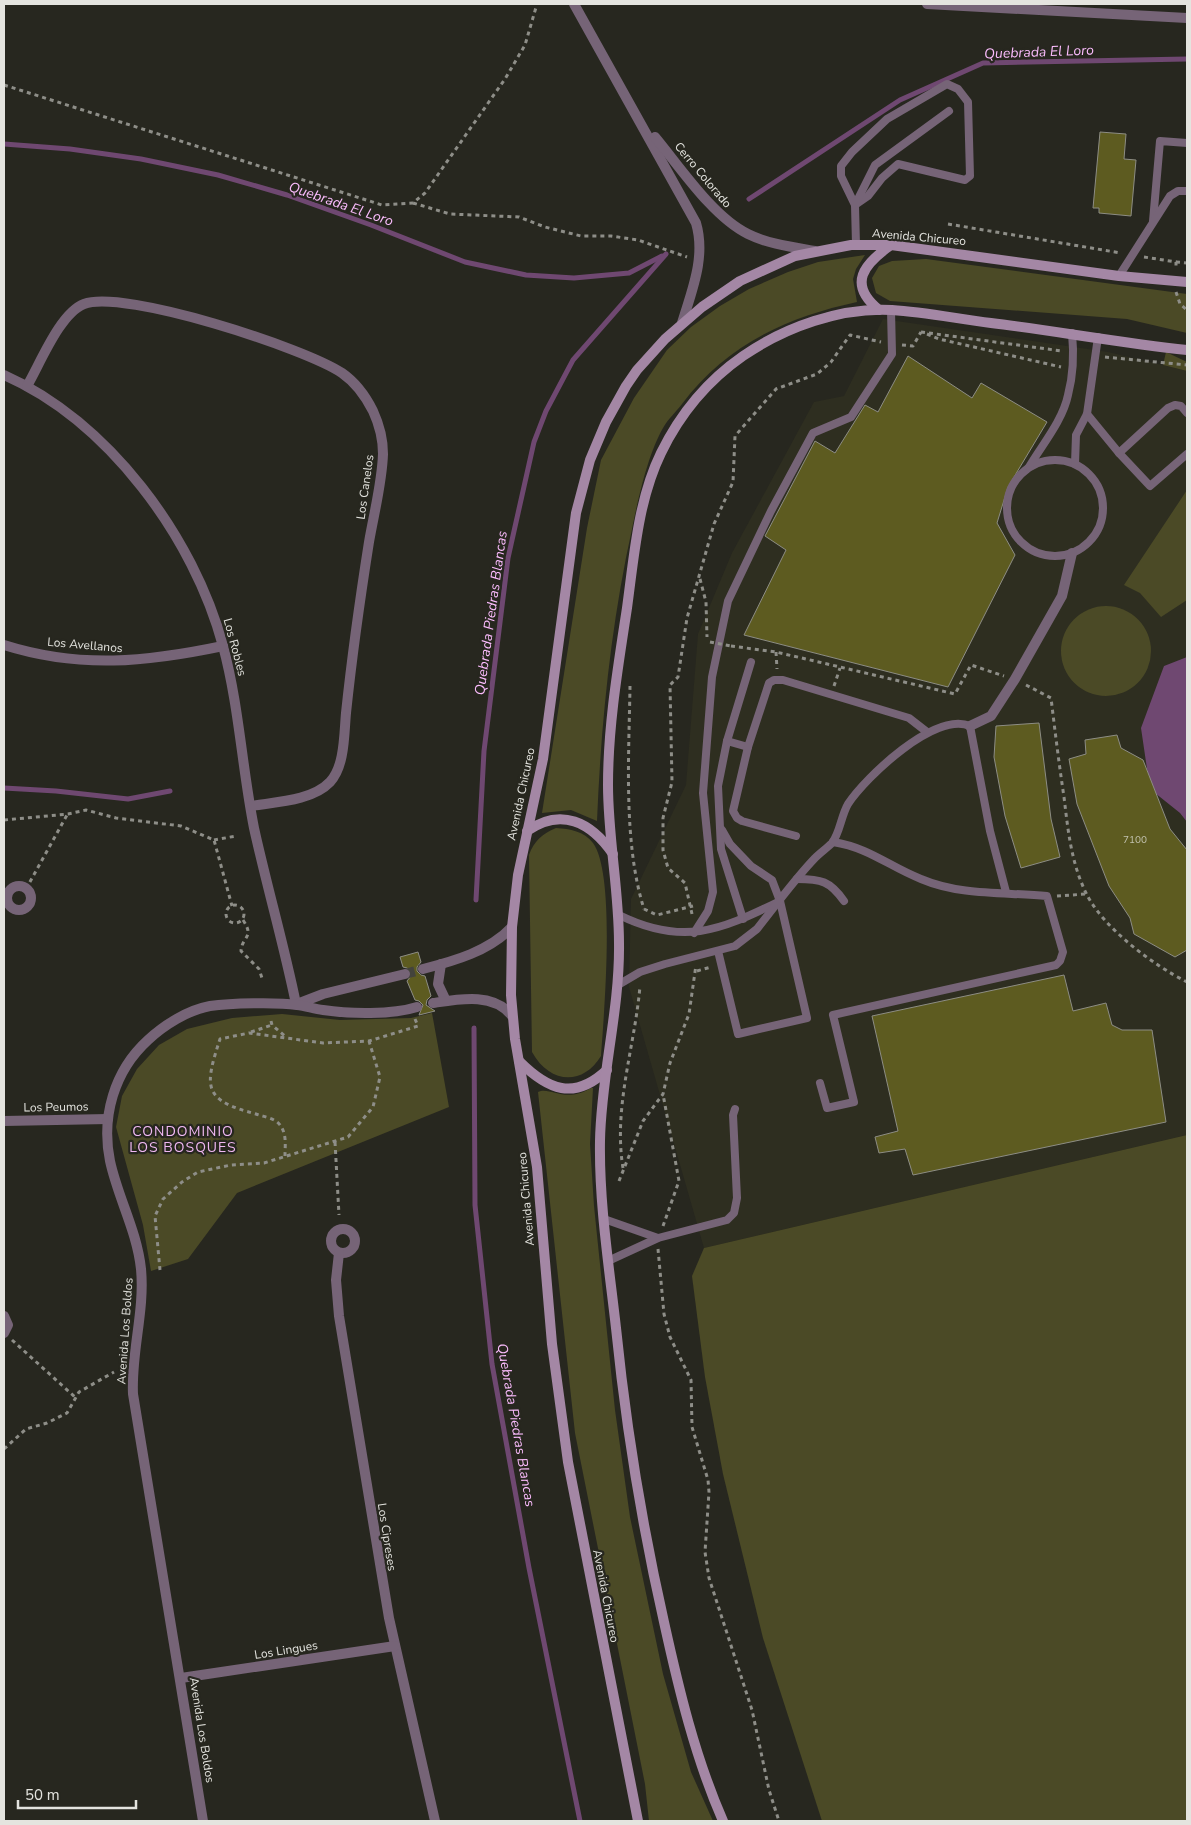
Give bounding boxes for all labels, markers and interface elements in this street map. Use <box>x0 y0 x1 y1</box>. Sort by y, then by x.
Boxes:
water label: Quebrada El Loro <box>984 41 1094 63</box>
street label: Cerro Colorado <box>671 139 735 211</box>
water label: Quebrada El Loro <box>286 177 396 231</box>
street label: Avenida Chicureo <box>871 225 967 249</box>
street label: Los Canelos <box>353 453 378 520</box>
water label: Quebrada Piedras Blancas <box>470 529 512 696</box>
street label: Los Robles <box>220 616 250 678</box>
street label: Los Avellanos <box>47 634 124 656</box>
street label: Avenida Chicureo <box>503 746 539 842</box>
house number: 7100 <box>1123 833 1147 847</box>
street label: Los Peumos <box>23 1098 89 1116</box>
district label: CONDOMINIO LOS BOSQUES <box>129 1122 237 1157</box>
street label: Avenida Chicureo <box>514 1151 538 1247</box>
street label: Avenida Los Boldos <box>113 1277 137 1385</box>
water label: Quebrada Piedras Blancas <box>492 1342 540 1509</box>
street label: Los Cipreses <box>374 1502 400 1572</box>
street label: Avenida Chicureo <box>589 1548 623 1644</box>
street label: Los Lingues <box>253 1637 319 1663</box>
street label: Avenida Los Boldos <box>186 1676 218 1784</box>
scale bar <box>18 1778 135 1810</box>
text: 50 m <box>25 1785 60 1805</box>

